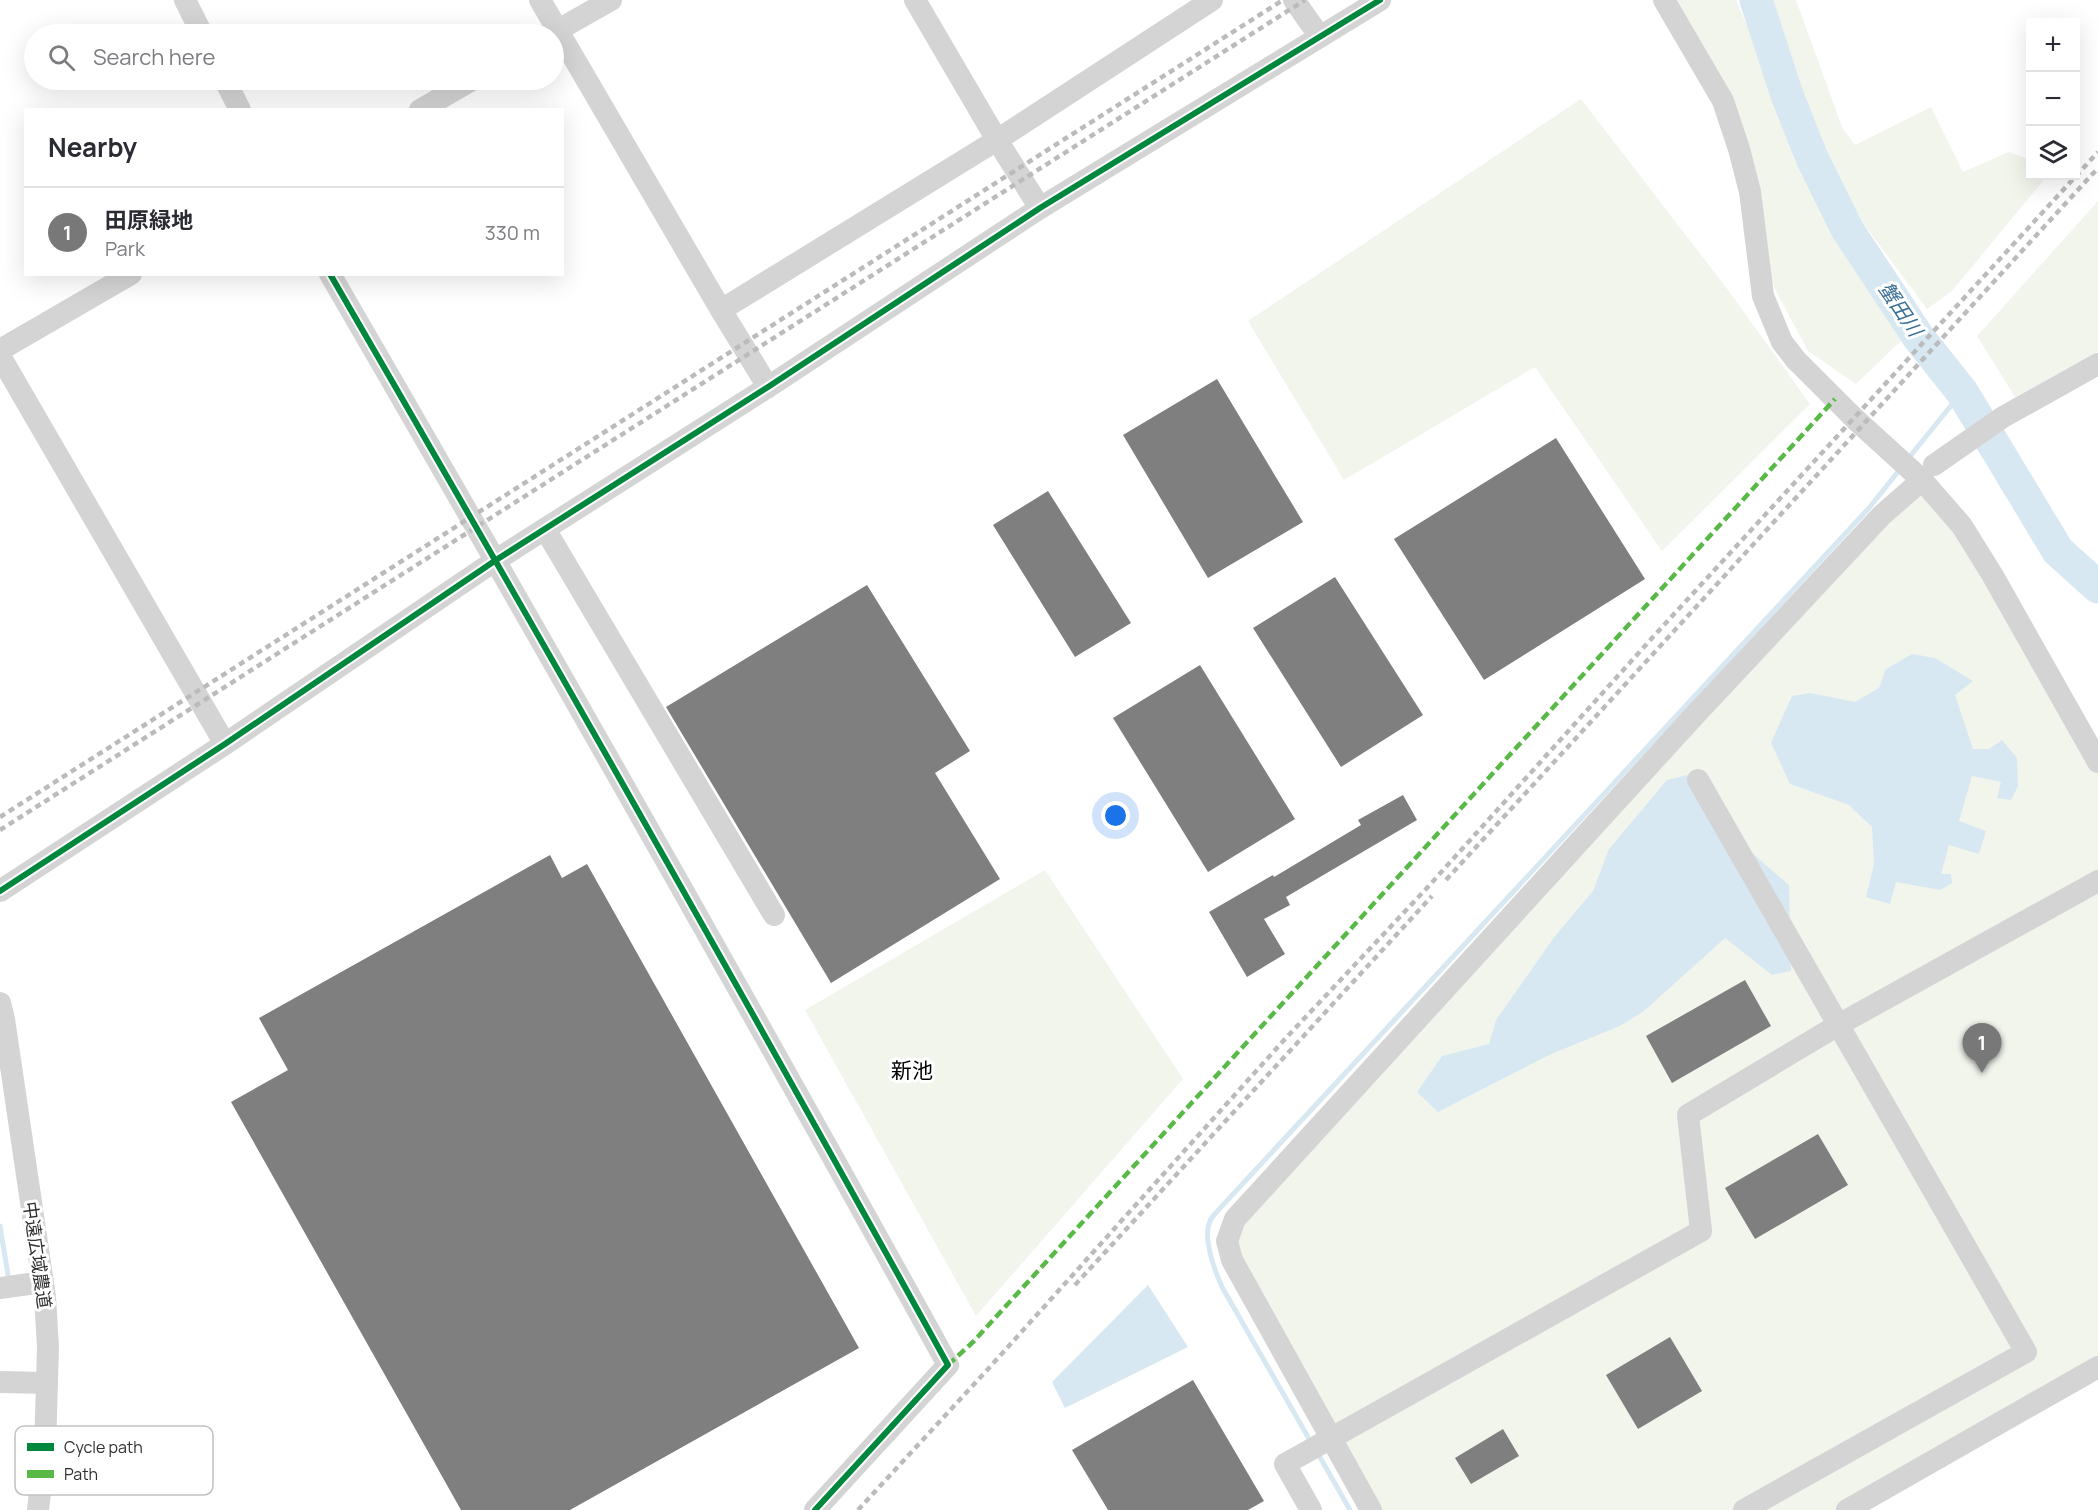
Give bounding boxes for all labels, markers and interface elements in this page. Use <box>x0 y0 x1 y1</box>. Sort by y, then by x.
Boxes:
map controls <box>2026 18 2080 180</box>
button: + <box>2026 18 2080 72</box>
search box <box>24 24 564 90</box>
icon: search <box>45 41 78 74</box>
text: Search here <box>93 42 215 72</box>
button: − <box>2026 72 2080 126</box>
button: layers <box>2026 126 2080 180</box>
text: Nearby <box>48 129 137 165</box>
text: 田原緑地 <box>105 205 193 235</box>
text: 1 <box>63 219 72 246</box>
text: 330 m <box>485 219 540 246</box>
text: Park <box>105 235 145 262</box>
water label: 蟹田川 <box>1873 277 1930 343</box>
your location <box>1101 801 1130 830</box>
pin: 1 <box>1962 1024 2002 1073</box>
district label: 新池 <box>891 1056 933 1084</box>
street label: 中遠広域農道 <box>19 1200 57 1310</box>
legend <box>15 1426 213 1495</box>
text: Cycle path <box>64 1436 143 1458</box>
text: Path <box>64 1463 98 1485</box>

